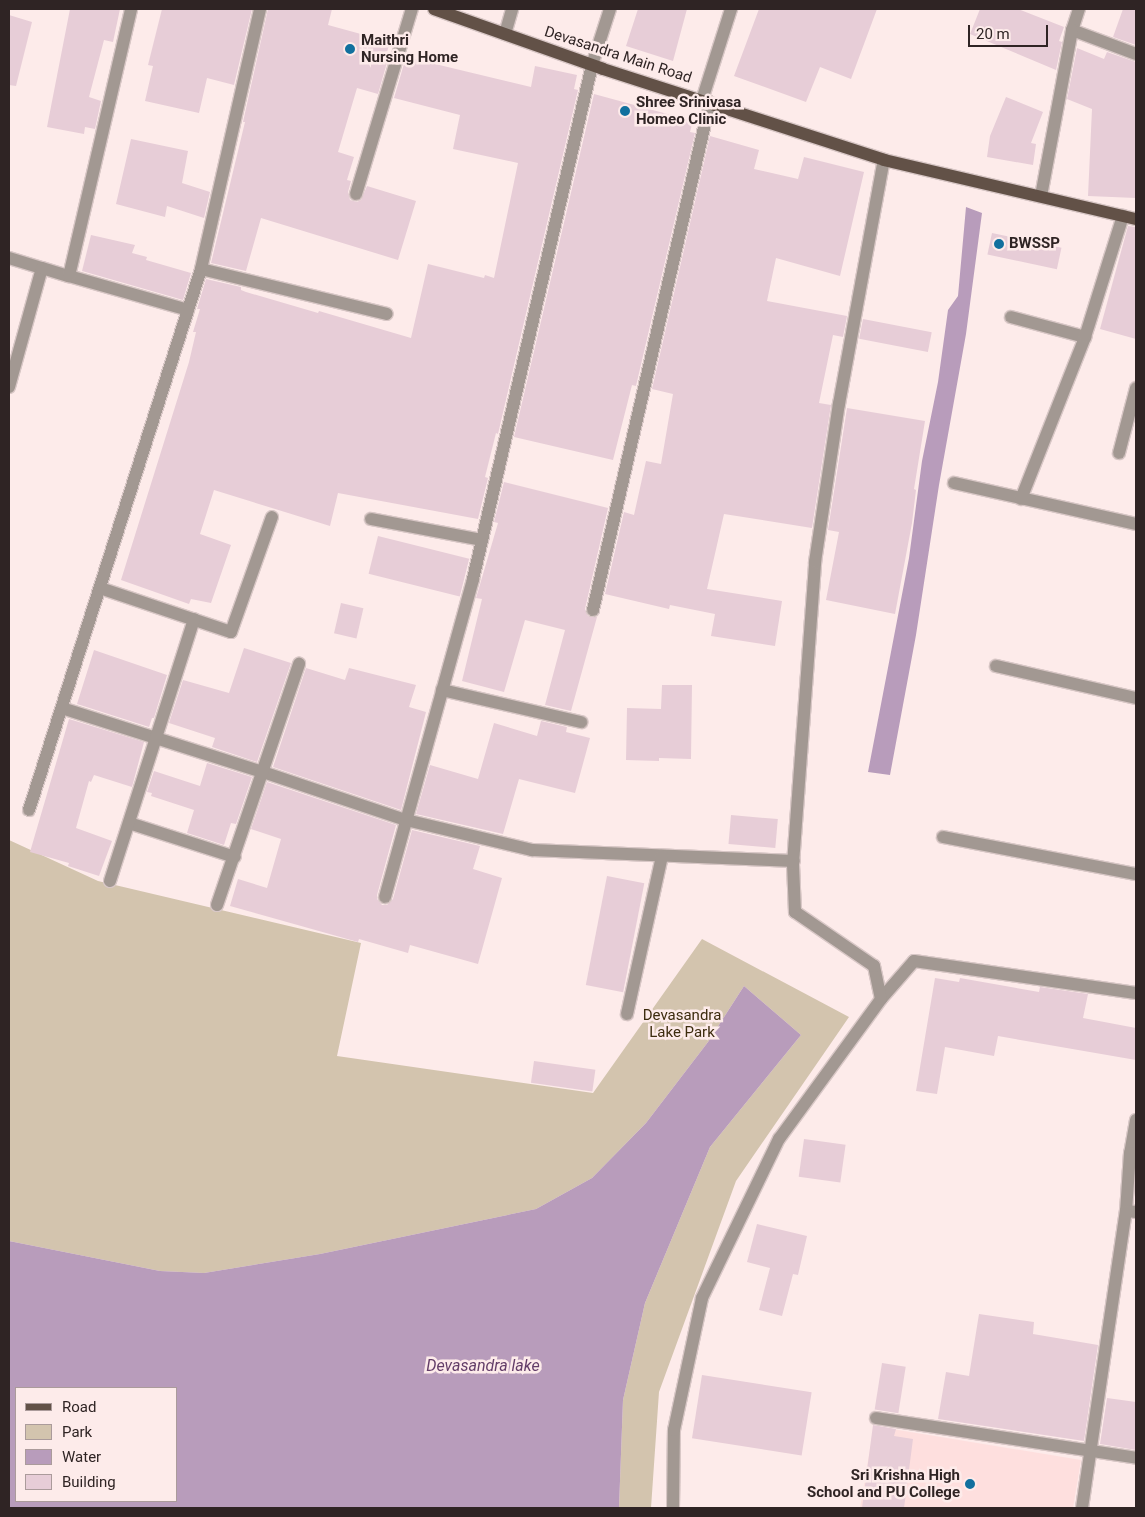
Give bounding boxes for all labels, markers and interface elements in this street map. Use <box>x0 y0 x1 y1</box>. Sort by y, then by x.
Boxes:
scale bar <box>970 15 1050 47</box>
street label: Devasandra Main Road <box>542 23 694 87</box>
text: 20 m <box>976 25 1010 43</box>
place label: Maithri Nursing Home <box>361 31 458 66</box>
marker: Maithri Nursing Home <box>343 42 357 56</box>
place label: Shree Srinivasa Homeo Clinic <box>636 93 741 128</box>
marker: Shree Srinivasa Homeo Clinic <box>618 104 632 118</box>
place label: BWSSP <box>1009 235 1060 253</box>
marker: BWSSP <box>993 238 1005 250</box>
park label: Devasandra Lake Park <box>643 1006 721 1041</box>
water label: Devasandra lake <box>426 1356 540 1376</box>
legend <box>15 1387 178 1502</box>
text: Road <box>62 1398 96 1416</box>
text: Park <box>62 1423 92 1441</box>
text: Water <box>62 1448 101 1466</box>
place label: Sri Krishna High School and PU College <box>807 1466 960 1501</box>
text: Building <box>62 1473 116 1491</box>
marker: Sri Krishna High School and PU College <box>964 1478 976 1490</box>

